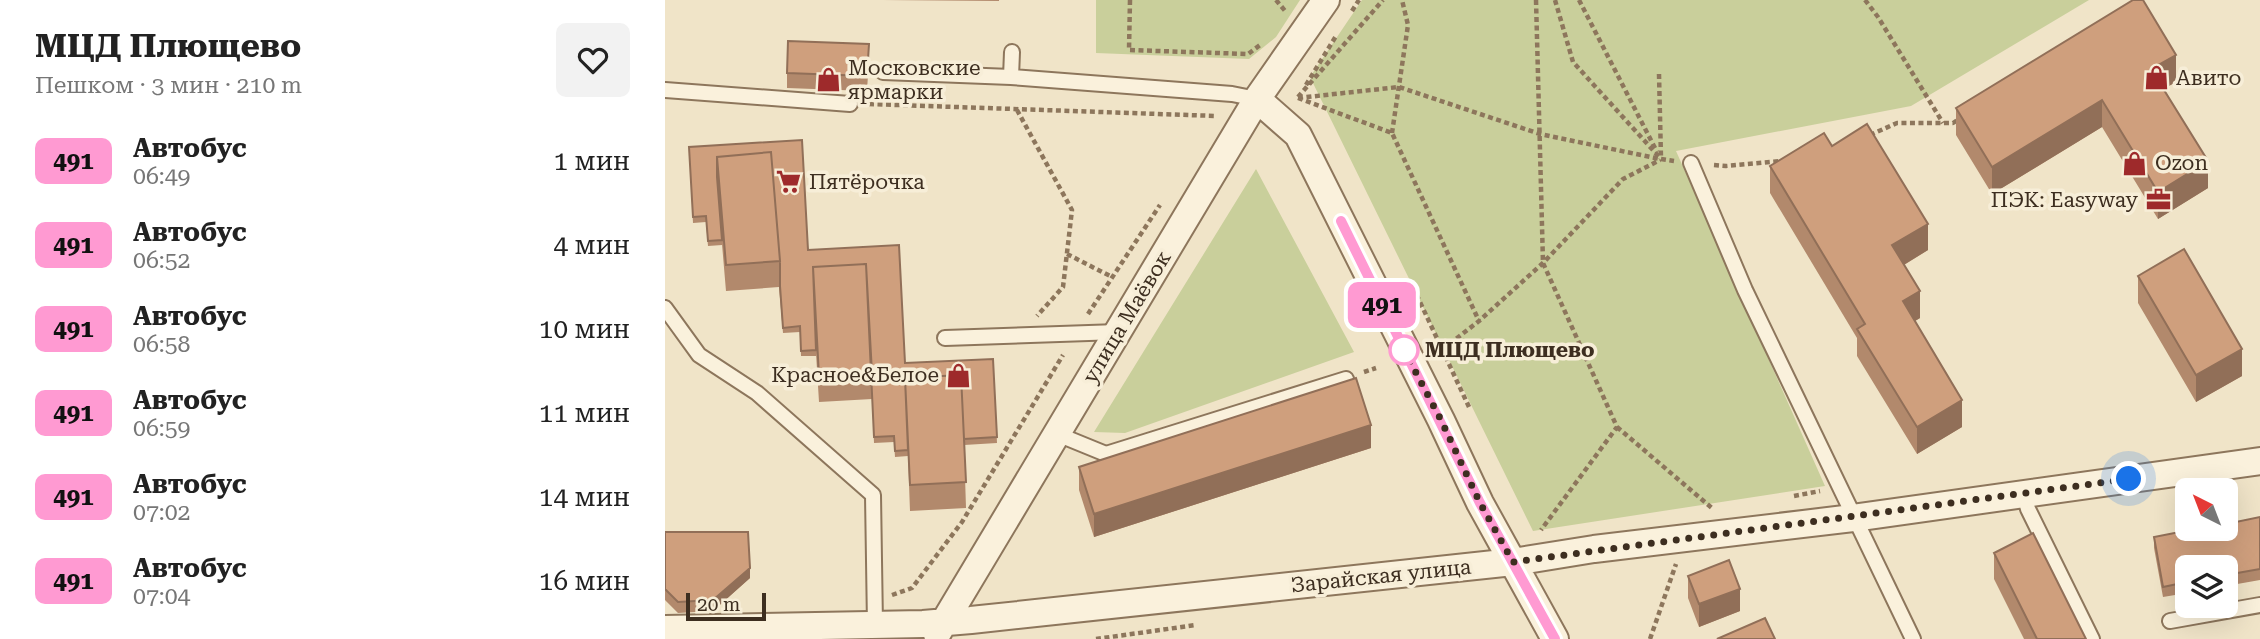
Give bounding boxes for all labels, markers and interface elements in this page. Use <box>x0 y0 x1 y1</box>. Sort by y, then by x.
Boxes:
button: heart <box>556 23 630 97</box>
text: МЦД Плющево <box>35 26 301 65</box>
place label: Московские ярмарки <box>848 56 981 104</box>
shop icon: Авито <box>2142 64 2170 92</box>
shop icon: Московские ярмарки <box>814 66 842 94</box>
place label: Авито <box>2176 66 2241 90</box>
text: Пешком · 3 мин · 210 m <box>35 72 302 99</box>
text: Автобус <box>133 133 247 163</box>
text: 1 мин <box>553 146 630 176</box>
text: 491 <box>53 147 94 175</box>
shop icon: Ozon <box>2121 149 2149 177</box>
place label: Ozon <box>2155 151 2208 175</box>
text: 06:49 <box>133 163 190 190</box>
supermarket icon: Пятёрочка <box>775 168 803 196</box>
place label: Пятёрочка <box>809 170 925 194</box>
office icon: ПЭК: Easyway <box>2144 186 2172 214</box>
place label: ПЭК: Easyway <box>1991 188 2139 212</box>
text: Автобус <box>133 217 247 247</box>
text: 4 мин <box>553 230 630 260</box>
text: 491 <box>53 231 94 259</box>
text: 06:52 <box>133 247 190 274</box>
street label: улица Маёвок <box>1078 247 1176 387</box>
line badge: 491 <box>1342 282 1422 328</box>
text: 491 <box>1362 291 1402 319</box>
text: Автобус <box>133 301 247 331</box>
text: 10 мин <box>539 314 630 344</box>
text: 491 <box>53 315 94 343</box>
text: 06:58 <box>133 331 190 358</box>
marker: МЦД Плющево <box>1389 335 1419 365</box>
place label: МЦД Плющево <box>1425 338 1595 362</box>
shop icon: Красное&Белое <box>945 361 973 389</box>
place label: Красное&Белое <box>771 363 939 387</box>
text: Автобус <box>133 385 247 415</box>
text: 11 мин <box>539 398 630 428</box>
text: 491 <box>53 399 94 427</box>
text: 06:59 <box>133 415 190 442</box>
your location <box>2111 461 2146 496</box>
text: Автобус <box>133 469 247 499</box>
north arrow <box>2175 478 2238 541</box>
map controls <box>2175 478 2238 618</box>
text: 14 мин <box>539 482 630 512</box>
text: 491 <box>53 483 94 511</box>
text: 07:02 <box>133 499 190 526</box>
text: Автобус <box>133 553 247 583</box>
street label: Зарайская улица <box>1290 555 1473 597</box>
button: layers <box>2175 555 2238 618</box>
text: 16 мин <box>539 566 630 596</box>
text: 491 <box>53 567 94 595</box>
text: 07:04 <box>133 583 190 610</box>
scale bar <box>686 590 767 622</box>
text: 20 m <box>697 593 740 616</box>

